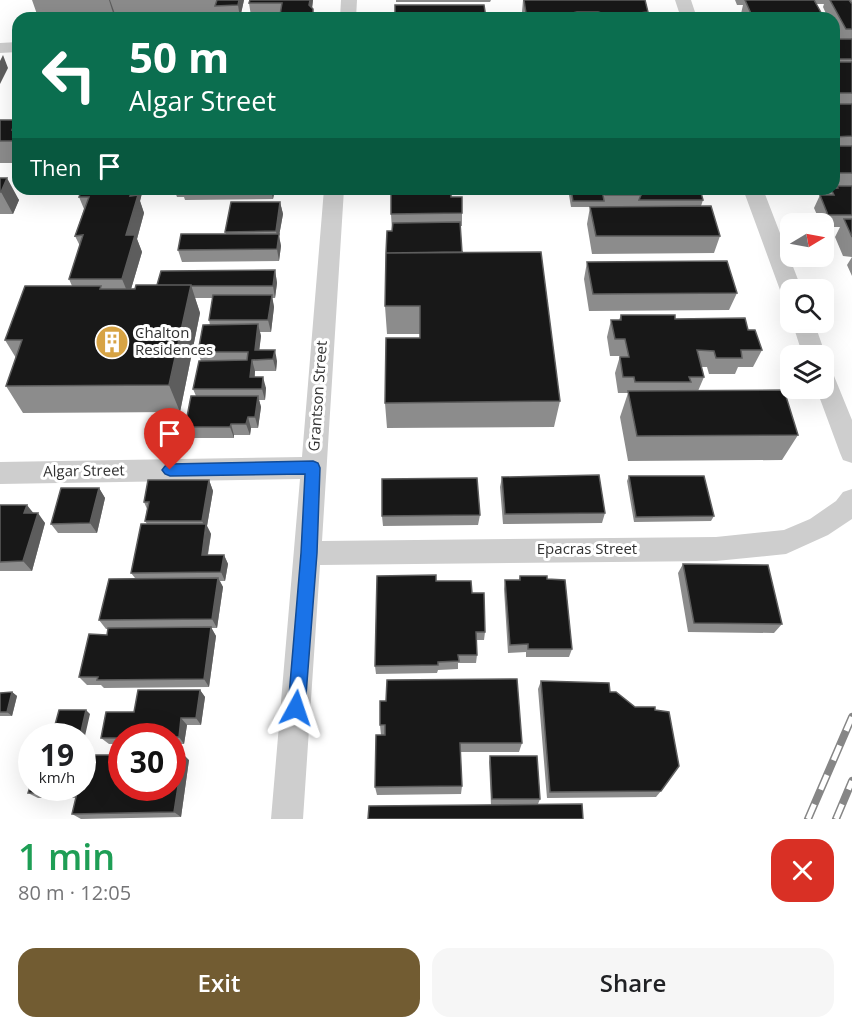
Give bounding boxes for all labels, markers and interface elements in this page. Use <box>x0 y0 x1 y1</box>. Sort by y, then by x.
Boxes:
text: 50 m <box>129 28 229 85</box>
icon: left <box>30 36 108 114</box>
text: Algar Street <box>129 82 276 119</box>
icon: arrive <box>93 150 126 183</box>
text: Then <box>30 152 81 182</box>
north arrow <box>780 213 834 267</box>
map controls <box>780 213 834 399</box>
button: search <box>780 279 834 333</box>
place label: Chalton Residences <box>135 322 213 359</box>
building icon: Chalton Residences <box>94 324 130 360</box>
street label: Grantson Street <box>303 340 331 452</box>
button: layers <box>780 345 834 399</box>
pin <box>144 408 195 470</box>
icon: arrive <box>153 417 186 450</box>
street label: Algar Street <box>43 459 125 481</box>
street label: Epacras Street <box>537 538 637 558</box>
position arrow <box>264 676 328 740</box>
speed limit sign: 30 <box>108 723 186 801</box>
text: 19 <box>40 734 74 775</box>
text: km/h <box>39 767 75 787</box>
text: 1 min <box>18 832 115 881</box>
button: close <box>771 839 834 902</box>
text: 80 m · 12:05 <box>18 879 131 906</box>
button: Exit <box>18 948 420 1017</box>
button: Share <box>432 948 834 1017</box>

